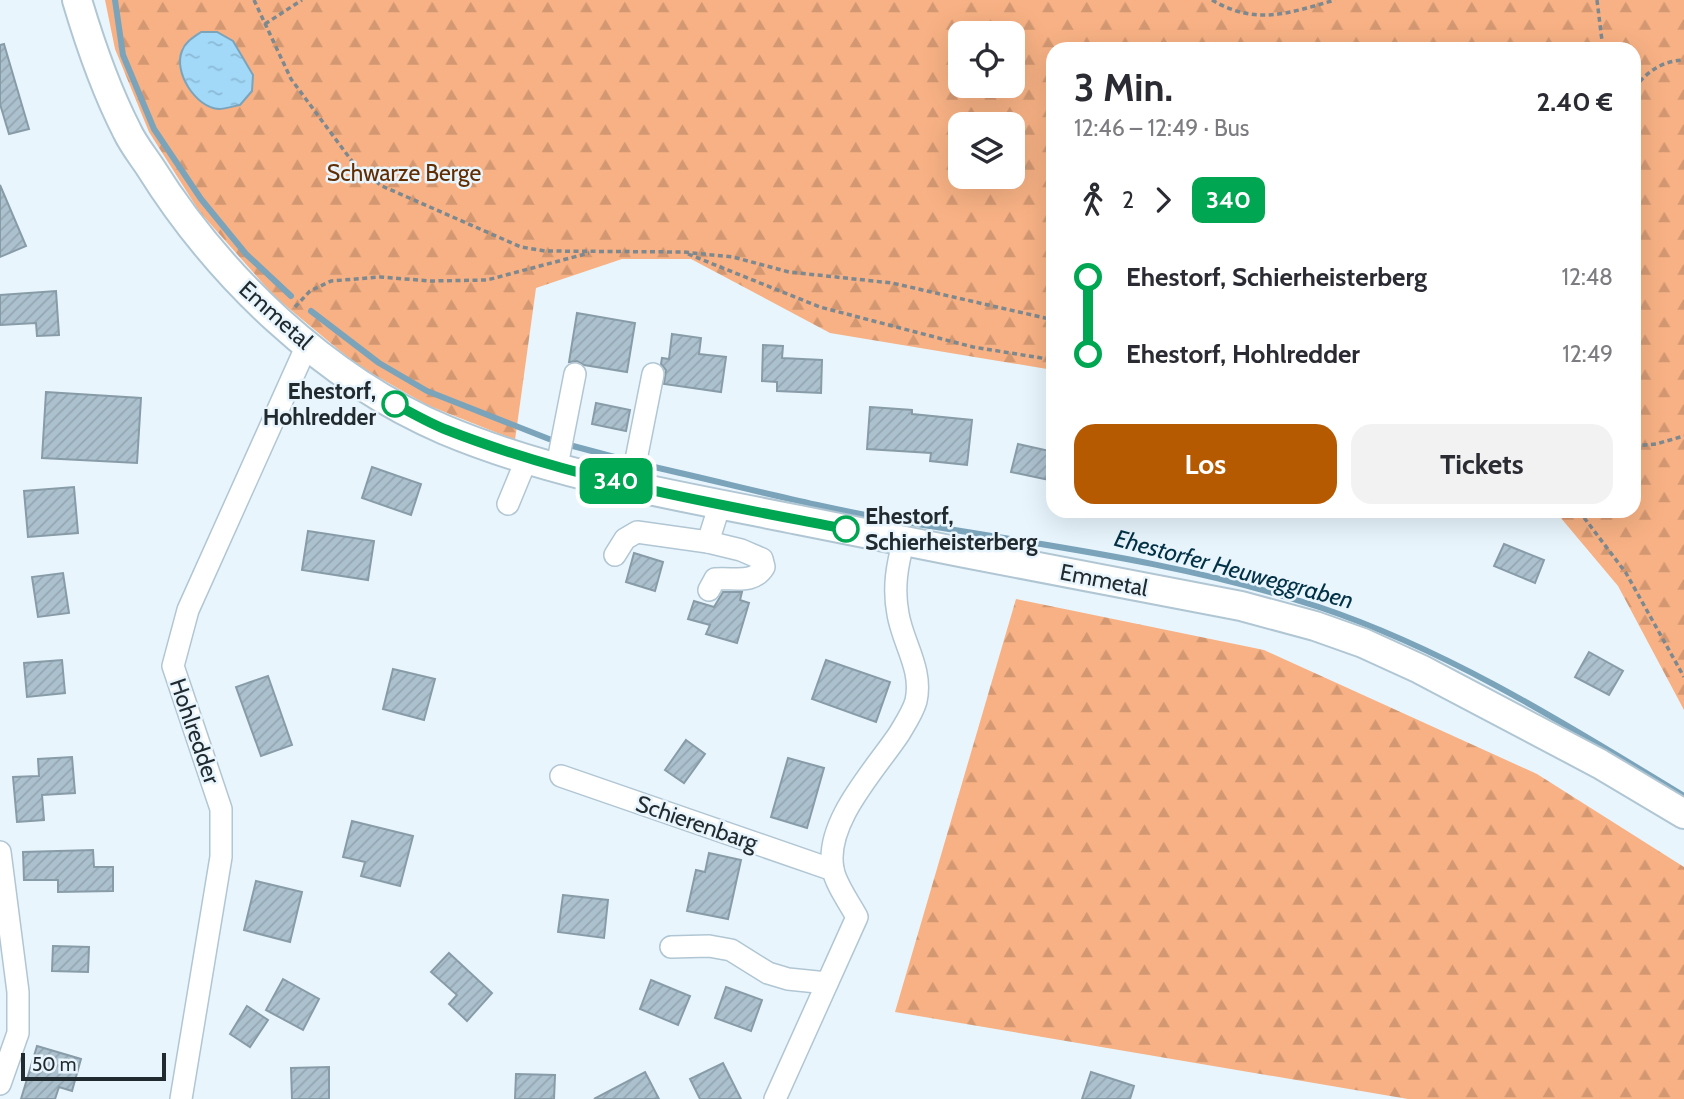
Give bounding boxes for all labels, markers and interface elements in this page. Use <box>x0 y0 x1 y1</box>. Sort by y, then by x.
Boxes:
map controls <box>948 21 1025 189</box>
button: locate <box>948 21 1025 98</box>
text: 3 Min. <box>1074 64 1173 111</box>
text: 2.40 € <box>1536 86 1613 118</box>
button: layers <box>948 112 1025 189</box>
text: 12:46 – 12:49 · Bus <box>1074 114 1249 142</box>
park label: Schwarze Berge <box>327 159 481 187</box>
icon: walk <box>1074 181 1112 219</box>
icon: forward <box>1144 181 1182 219</box>
text: 340 <box>1206 185 1251 214</box>
text: 2 <box>1122 186 1134 214</box>
text: Ehestorf, Schierheisterberg <box>1126 261 1427 293</box>
text: 12:48 <box>1561 263 1613 291</box>
street label: Emmetal <box>234 275 319 356</box>
text: Ehestorf, Hohlredder <box>1126 338 1360 370</box>
text: 12:49 <box>1562 340 1613 368</box>
place label: Ehestorf, Hohlredder <box>263 377 376 431</box>
marker: Ehestorf, Hohlredder <box>382 391 408 417</box>
button: Los <box>1074 424 1337 504</box>
button: Tickets <box>1351 424 1613 504</box>
line badge: 340 <box>576 458 656 504</box>
text: 340 <box>594 466 638 495</box>
place label: Ehestorf, Schierheisterberg <box>865 502 1038 556</box>
marker: Ehestorf, Schierheisterberg <box>833 516 859 542</box>
water label: Ehestorfer Heuweggraben <box>1111 523 1357 615</box>
street label: Emmetal <box>1058 558 1151 602</box>
street label: Hohlredder <box>164 675 226 788</box>
street label: Schierenbarg <box>632 789 762 857</box>
scale bar <box>21 1050 166 1082</box>
text: 50 m <box>32 1053 76 1076</box>

